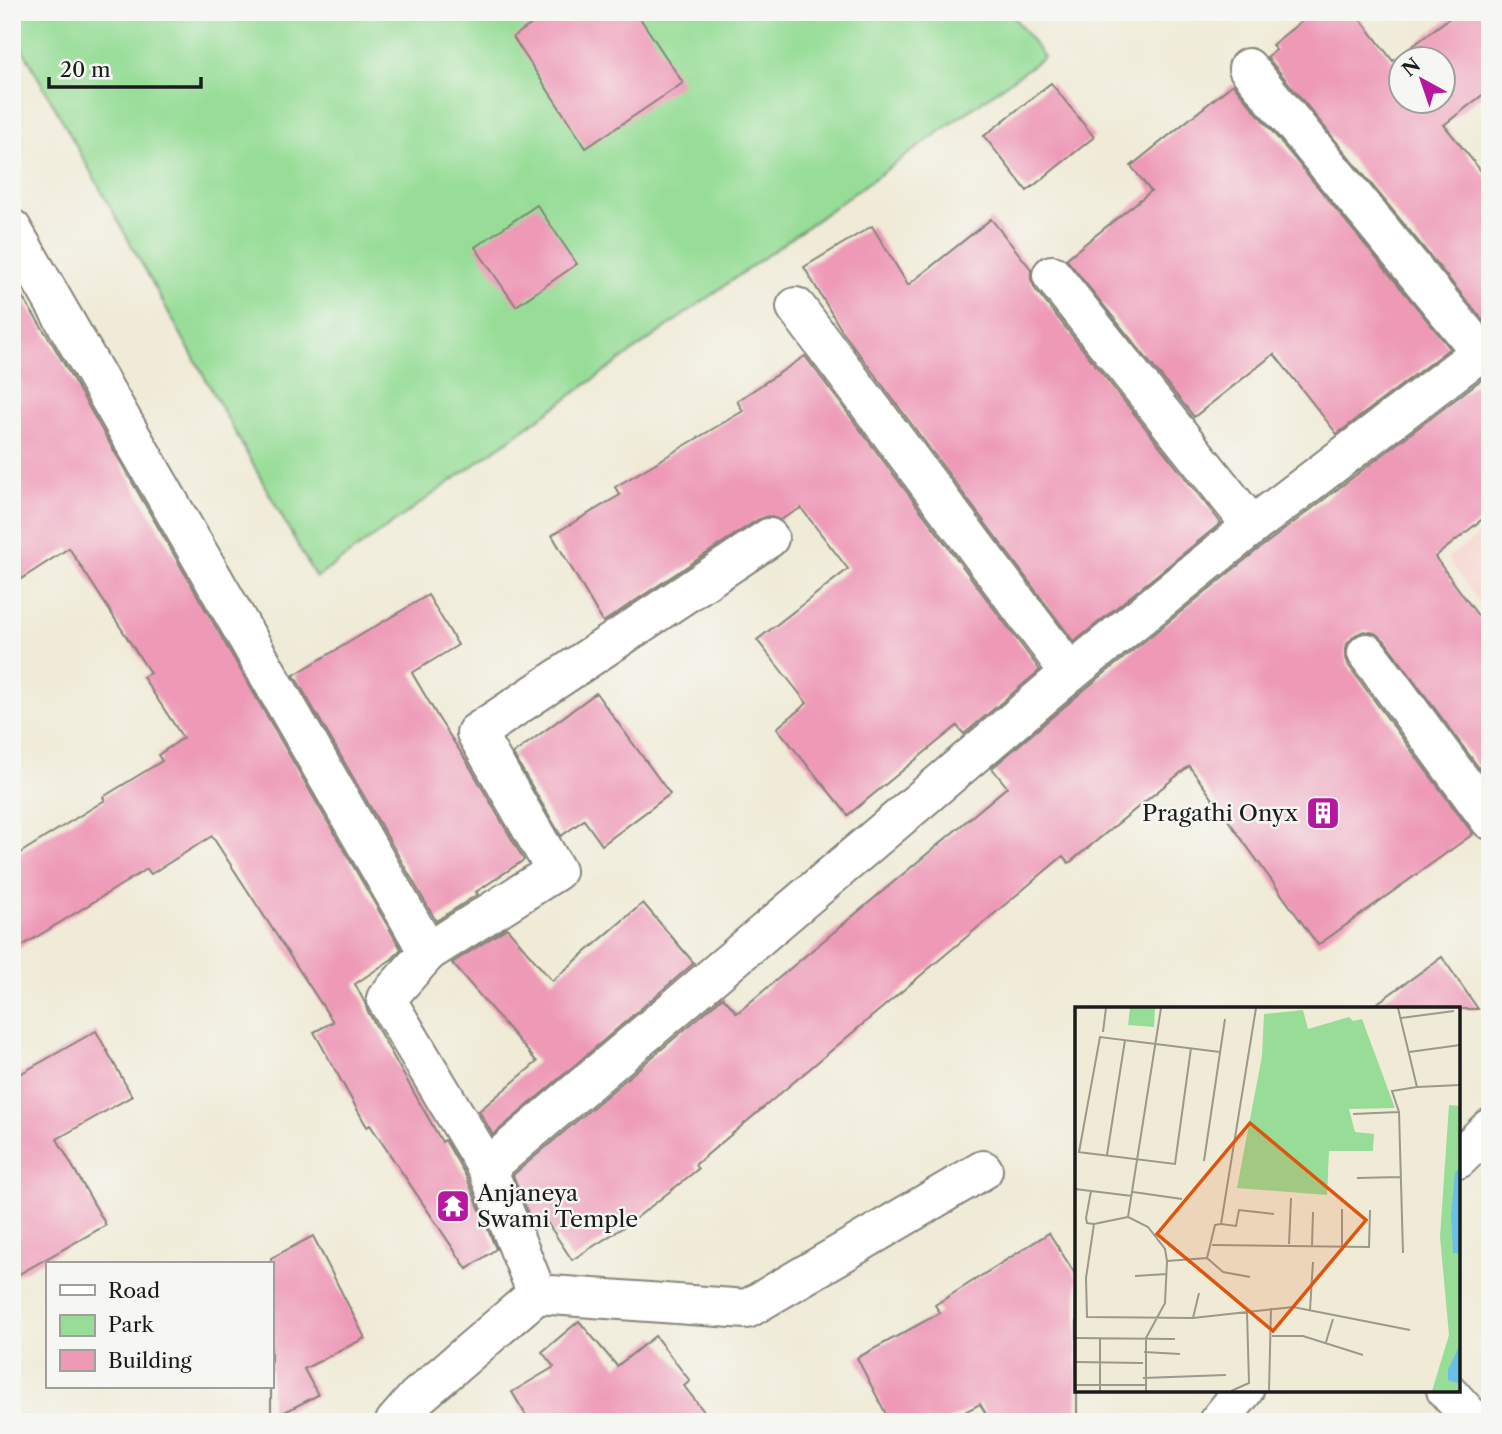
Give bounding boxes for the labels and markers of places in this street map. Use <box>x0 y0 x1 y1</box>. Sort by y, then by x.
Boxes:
building icon: Pragathi Onyx <box>1304 794 1342 832</box>
place label: Pragathi Onyx <box>1142 799 1299 827</box>
place label: Anjaneya Swami Temple <box>476 1179 638 1233</box>
temple icon: Anjaneya Swami Temple <box>434 1187 472 1225</box>

